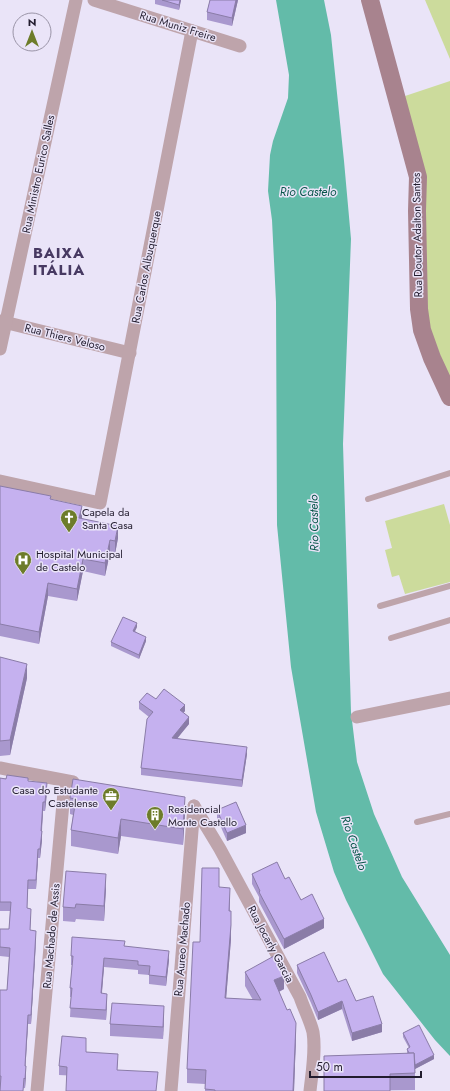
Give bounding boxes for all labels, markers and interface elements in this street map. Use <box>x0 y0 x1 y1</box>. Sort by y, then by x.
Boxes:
street label: Rua Muniz Freire <box>138 7 218 45</box>
north arrow <box>12 12 52 52</box>
text: N <box>28 14 36 30</box>
street label: Rua Ministro Eurico Salles <box>18 113 58 235</box>
street label: Rua Doutor Adalton Santos <box>408 172 426 298</box>
water label: Rio Castelo <box>280 183 337 201</box>
street label: Rua Carlos Albuquerque <box>127 209 165 325</box>
district label: BAIXA ITÁLIA <box>33 242 85 281</box>
street label: Rua Thiers Veloso <box>23 319 107 355</box>
water label: Rio Castelo <box>304 494 323 551</box>
place label: Capela da Santa Casa <box>82 504 133 533</box>
church icon: Capela da Santa Casa <box>59 508 79 533</box>
place label: Hospital Municipal de Castelo <box>36 546 123 575</box>
hospital icon: Hospital Municipal de Castelo <box>13 550 33 575</box>
place label: Casa do Estudante Castelense <box>12 782 98 811</box>
office icon: Casa do Estudante Castelense <box>101 786 121 811</box>
place label: Residencial Monte Castello <box>168 801 237 830</box>
building icon: Residencial Monte Castello <box>145 805 165 830</box>
water label: Rio Castelo <box>336 813 372 873</box>
street label: Rua Machado de Assis <box>38 882 64 989</box>
street label: Rua Aureo Machado <box>170 901 194 997</box>
street label: Rua Jocarly Garcia <box>244 903 298 985</box>
scale bar <box>310 1053 421 1079</box>
text: 50 m <box>316 1058 343 1076</box>

